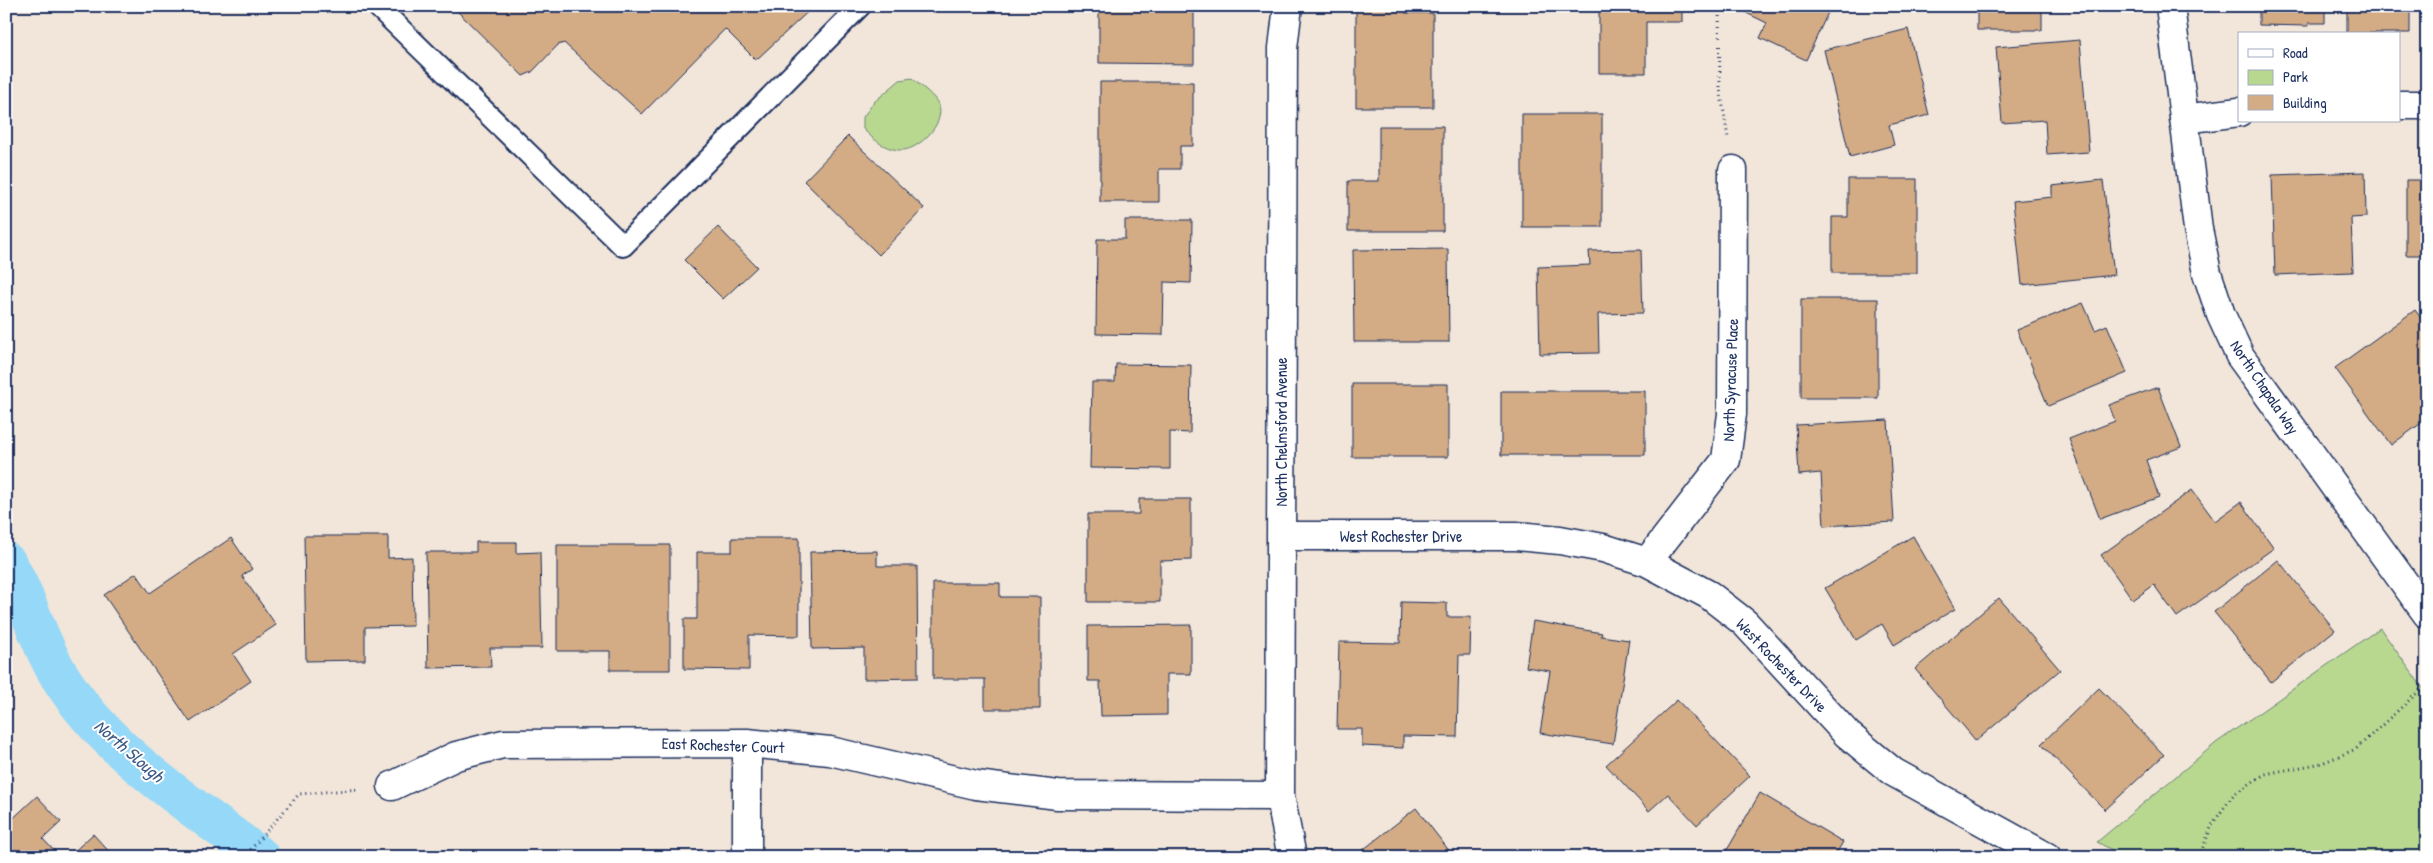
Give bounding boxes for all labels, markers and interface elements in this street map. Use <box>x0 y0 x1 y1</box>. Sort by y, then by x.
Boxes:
legend <box>2238 32 2400 122</box>
text: Road <box>2283 42 2308 63</box>
text: Park <box>2283 66 2308 87</box>
text: Building <box>2283 92 2327 113</box>
street label: North Syracuse Place <box>1717 317 1743 442</box>
street label: North Chapala Way <box>2225 336 2305 439</box>
street label: North Chelmsford Avenue <box>1270 357 1292 507</box>
street label: West Rochester Drive <box>1340 525 1463 547</box>
street label: West Rochester Drive <box>1732 613 1833 717</box>
water label: North Slough <box>89 713 171 789</box>
street label: East Rochester Court <box>661 732 785 758</box>

